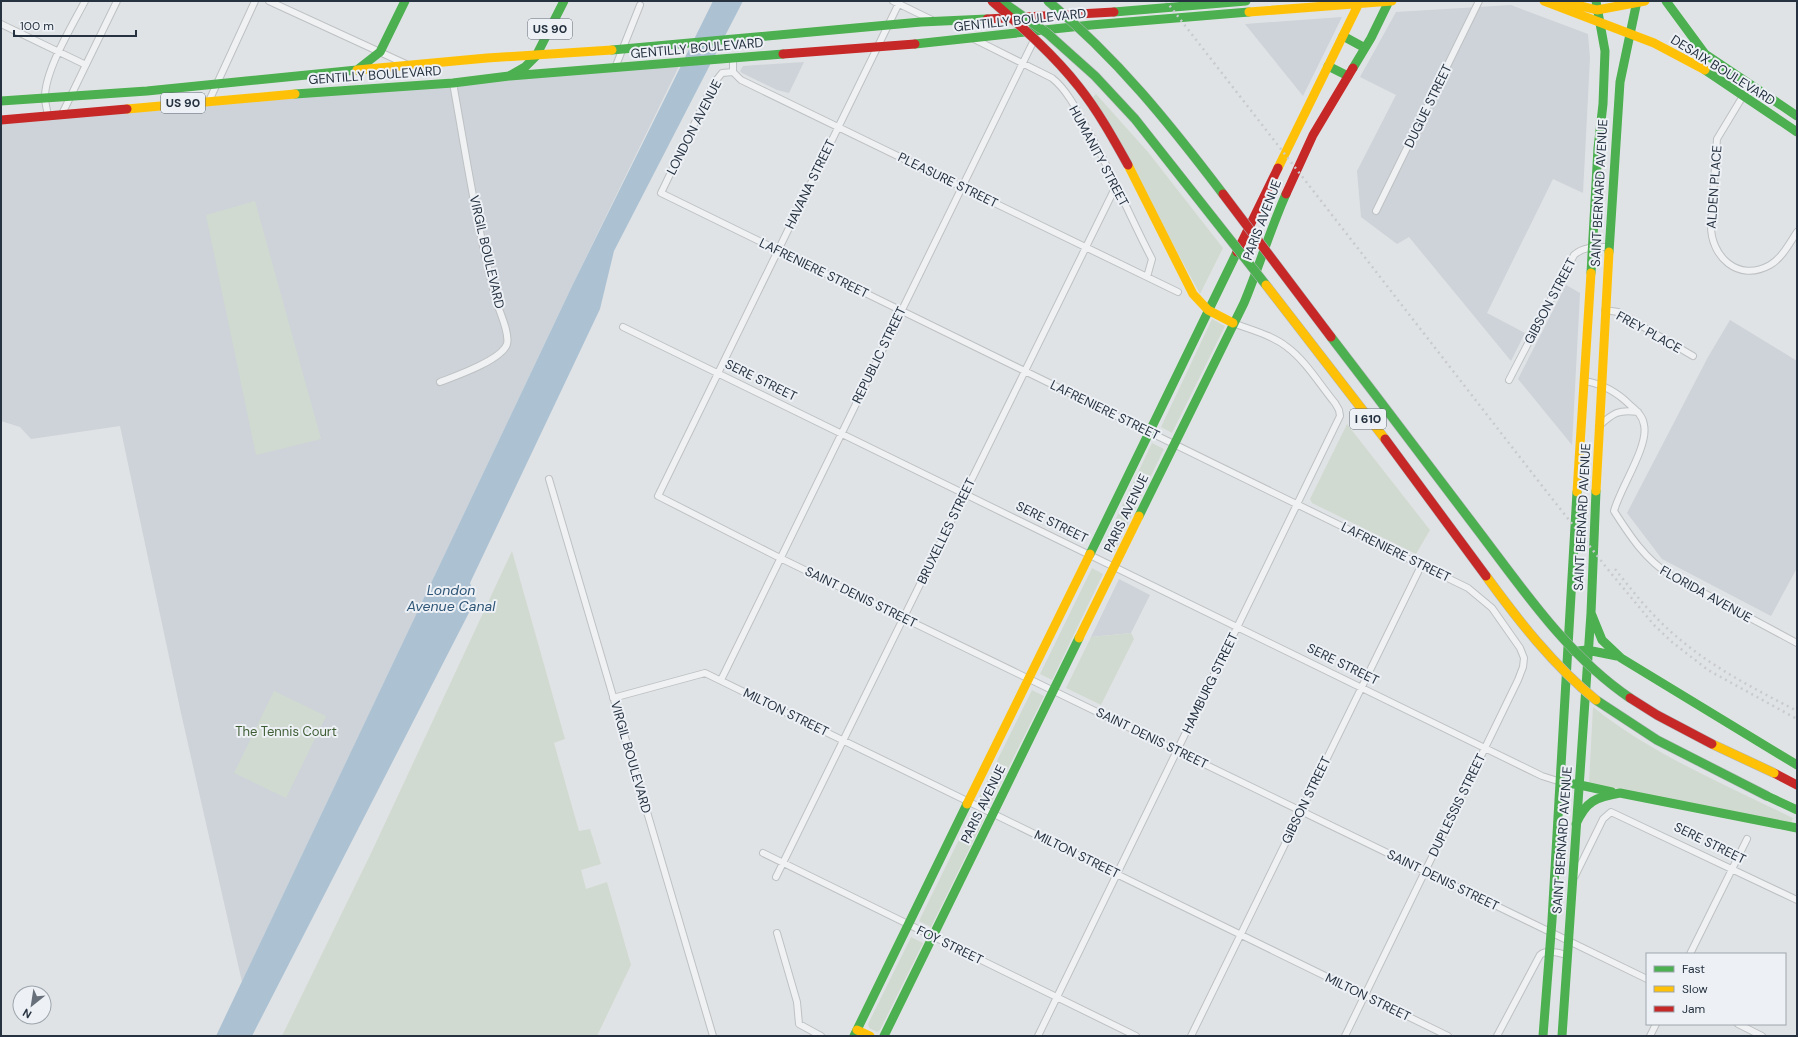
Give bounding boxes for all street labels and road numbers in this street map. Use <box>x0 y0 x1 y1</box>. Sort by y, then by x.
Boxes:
street label: GENTILLY BOULEVARD <box>953 5 1087 35</box>
road number: US 90 <box>528 19 572 39</box>
street label: DESAIX BOULEVARD <box>1668 31 1778 109</box>
street label: GENTILLY BOULEVARD <box>630 34 764 62</box>
street label: DUGUE STREET <box>1400 61 1456 151</box>
street label: GENTILLY BOULEVARD <box>308 62 442 88</box>
street label: LONDON AVENUE <box>663 76 725 178</box>
road number: US 90 <box>161 93 205 113</box>
street label: HUMANITY STREET <box>1065 103 1133 209</box>
street label: SAINT BERNARD AVENUE <box>1587 119 1611 267</box>
street label: HAVANA STREET <box>781 136 839 232</box>
street label: ALDEN PLACE <box>1703 145 1725 229</box>
street label: PLEASURE STREET <box>895 148 1001 212</box>
street label: PARIS AVENUE <box>1239 177 1285 263</box>
street label: VIRGIL BOULEVARD <box>466 194 508 310</box>
street label: LAFRENIERE STREET <box>756 234 872 302</box>
street label: GIBSON STREET <box>1520 255 1580 347</box>
street label: REPUBLIC STREET <box>848 304 910 406</box>
street label: FREY PLACE <box>1613 307 1685 357</box>
street label: SERE STREET <box>722 355 800 405</box>
street label: LAFRENIERE STREET <box>1047 376 1163 444</box>
road number: I 610 <box>1350 409 1386 429</box>
street label: SAINT BERNARD AVENUE <box>1570 443 1594 591</box>
street label: PARIS AVENUE <box>1100 471 1152 555</box>
street label: BRUXELLES STREET <box>913 475 979 587</box>
street label: SERE STREET <box>1013 497 1091 547</box>
street label: LAFRENIERE STREET <box>1338 518 1454 586</box>
street label: SAINT DENIS STREET <box>802 562 920 632</box>
street label: FLORIDA AVENUE <box>1657 562 1755 626</box>
street label: HAMBURG STREET <box>1178 630 1242 736</box>
street label: SERE STREET <box>1304 639 1382 689</box>
street label: MILTON STREET <box>740 684 832 740</box>
street label: VIRGIL BOULEVARD <box>607 699 655 815</box>
street label: SAINT DENIS STREET <box>1093 703 1211 773</box>
street label: DUPLESSIS STREET <box>1425 751 1489 859</box>
street label: GIBSON STREET <box>1278 754 1334 846</box>
street label: PARIS AVENUE <box>957 762 1009 846</box>
street label: SAINT BERNARD AVENUE <box>1548 766 1576 914</box>
street label: SERE STREET <box>1671 818 1749 868</box>
street label: MILTON STREET <box>1031 826 1123 882</box>
street label: SAINT DENIS STREET <box>1384 845 1502 915</box>
street label: FOY STREET <box>914 922 986 968</box>
street label: MILTON STREET <box>1322 969 1414 1025</box>

